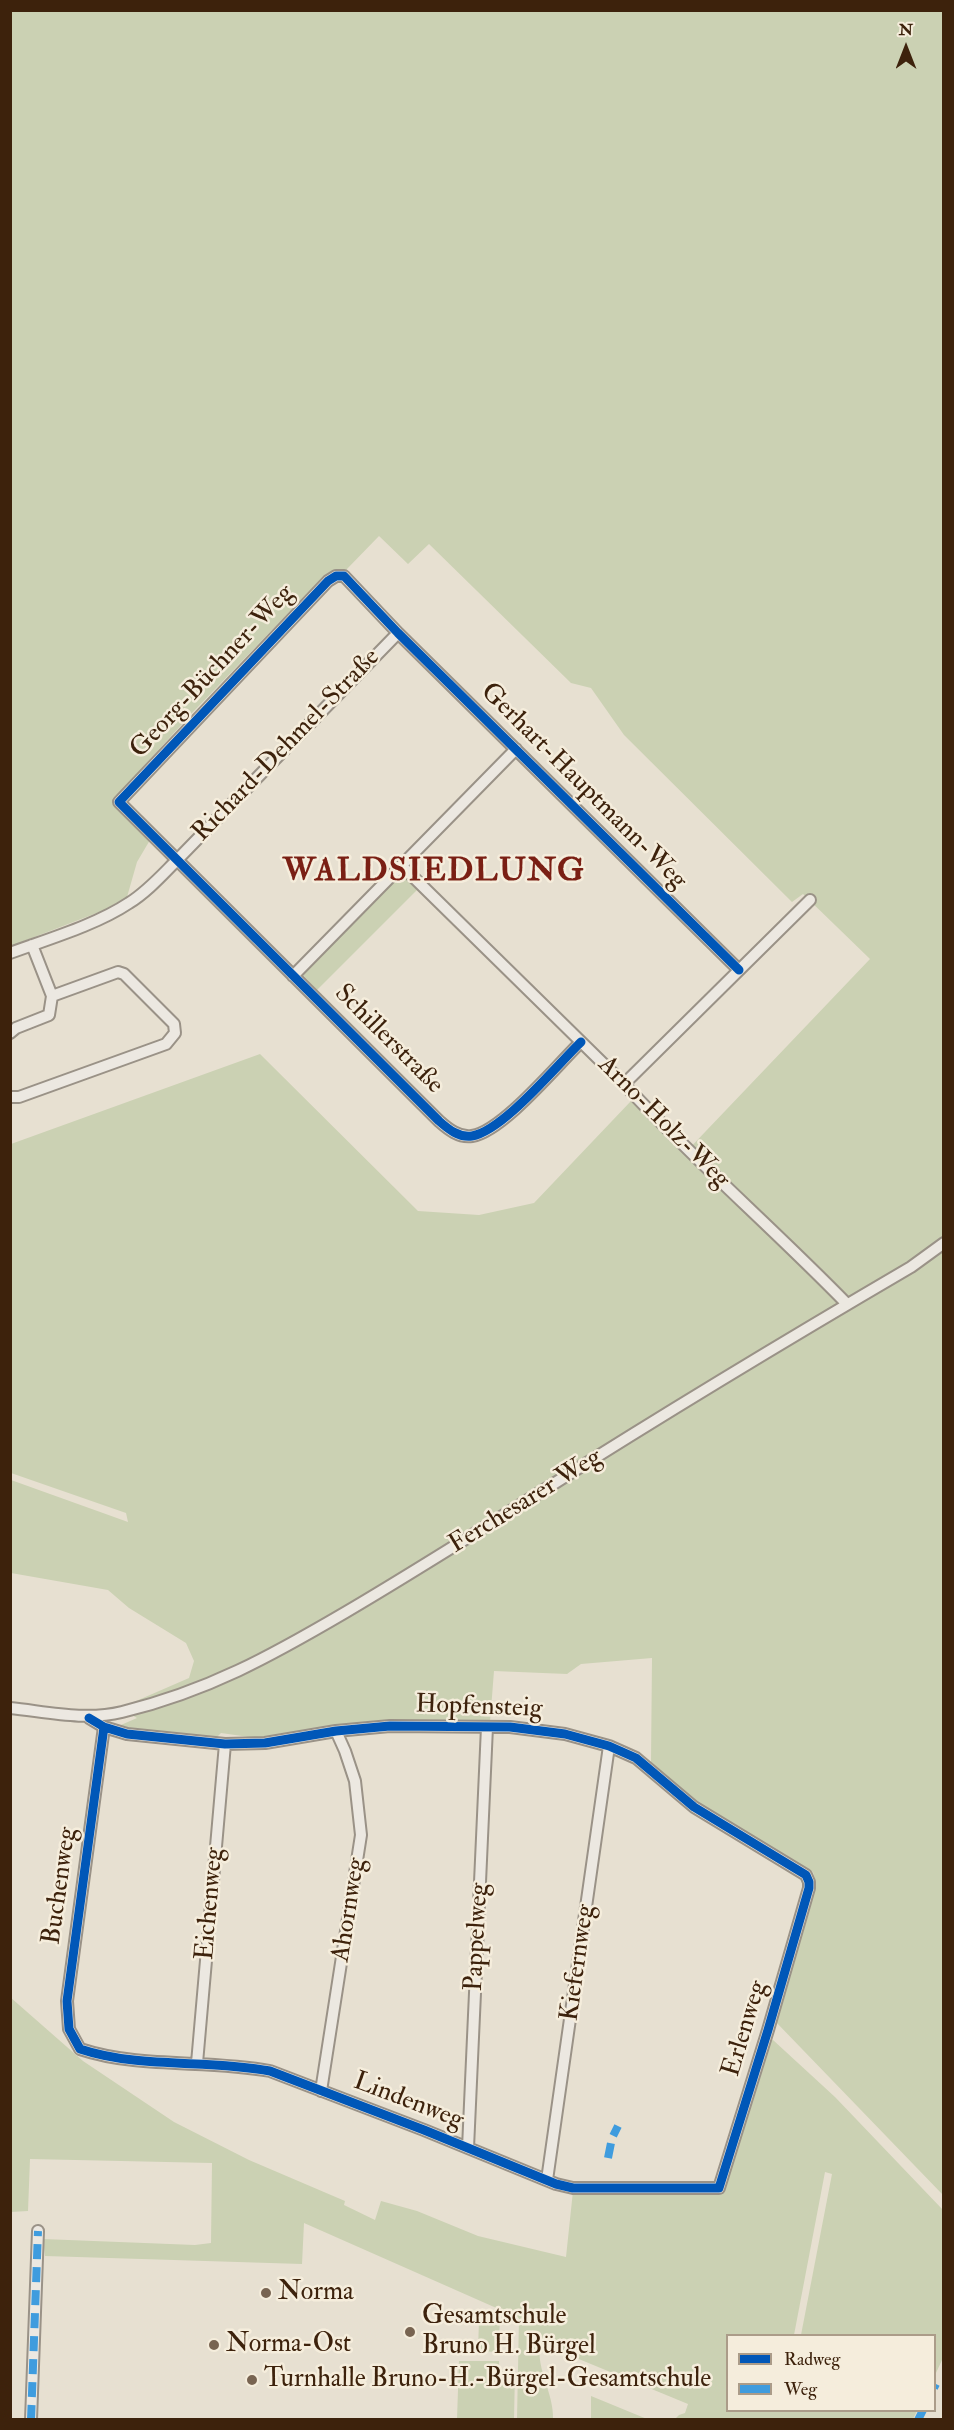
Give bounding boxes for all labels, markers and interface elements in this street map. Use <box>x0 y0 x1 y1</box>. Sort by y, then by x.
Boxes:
north arrow <box>876 18 936 78</box>
text: N <box>899 20 913 40</box>
street label: Georg-Büchner-Weg <box>125 579 301 765</box>
street label: Richard-Dehmel-Straße <box>187 643 387 849</box>
street label: Gerhart-Hauptmann-Weg <box>473 677 693 897</box>
district label: WALDSIEDLUNG <box>283 854 585 892</box>
street label: Schillerstraße <box>327 979 449 1101</box>
street label: Arno-Holz-Weg <box>590 1050 736 1196</box>
street label: Ferchesarer Weg <box>444 1443 608 1561</box>
street label: Hopfensteig <box>415 1690 543 1726</box>
street label: Buchenweg <box>37 1825 85 1947</box>
street label: Eichenweg <box>191 1846 231 1962</box>
street label: Ahornweg <box>326 1856 374 1964</box>
street label: Pappelweg <box>460 1882 496 1992</box>
street label: Kiefernweg <box>555 1903 603 2023</box>
street label: Erlenweg <box>717 1977 775 2081</box>
street label: Lindenweg <box>349 2067 467 2137</box>
place label: Norma <box>278 2277 354 2309</box>
marker: Norma <box>259 2286 273 2300</box>
place label: Gesamtschule Bruno H. Bürgel <box>422 2301 596 2362</box>
marker: Gesamtschule Bruno H. Bürgel <box>403 2325 417 2339</box>
place label: Norma-Ost <box>226 2329 351 2361</box>
legend <box>726 2334 936 2412</box>
marker: Norma-Ost <box>207 2338 221 2352</box>
text: Radweg <box>784 2348 840 2371</box>
place label: Turnhalle Bruno-H.-Bürgel-Gesamtschule <box>264 2364 711 2396</box>
marker: Turnhalle Bruno-H.-Bürgel-Gesamtschule <box>245 2373 259 2387</box>
text: Weg <box>784 2378 817 2401</box>

